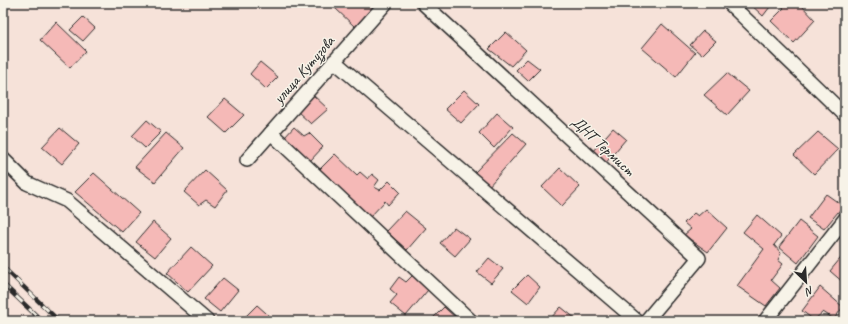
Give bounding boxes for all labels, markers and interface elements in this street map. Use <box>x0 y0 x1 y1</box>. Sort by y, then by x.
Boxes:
street label: улица Кутузова <box>268 31 340 109</box>
street label: ДНТ Термист <box>567 112 640 182</box>
north arrow <box>786 262 826 302</box>
text: N <box>802 283 816 300</box>

